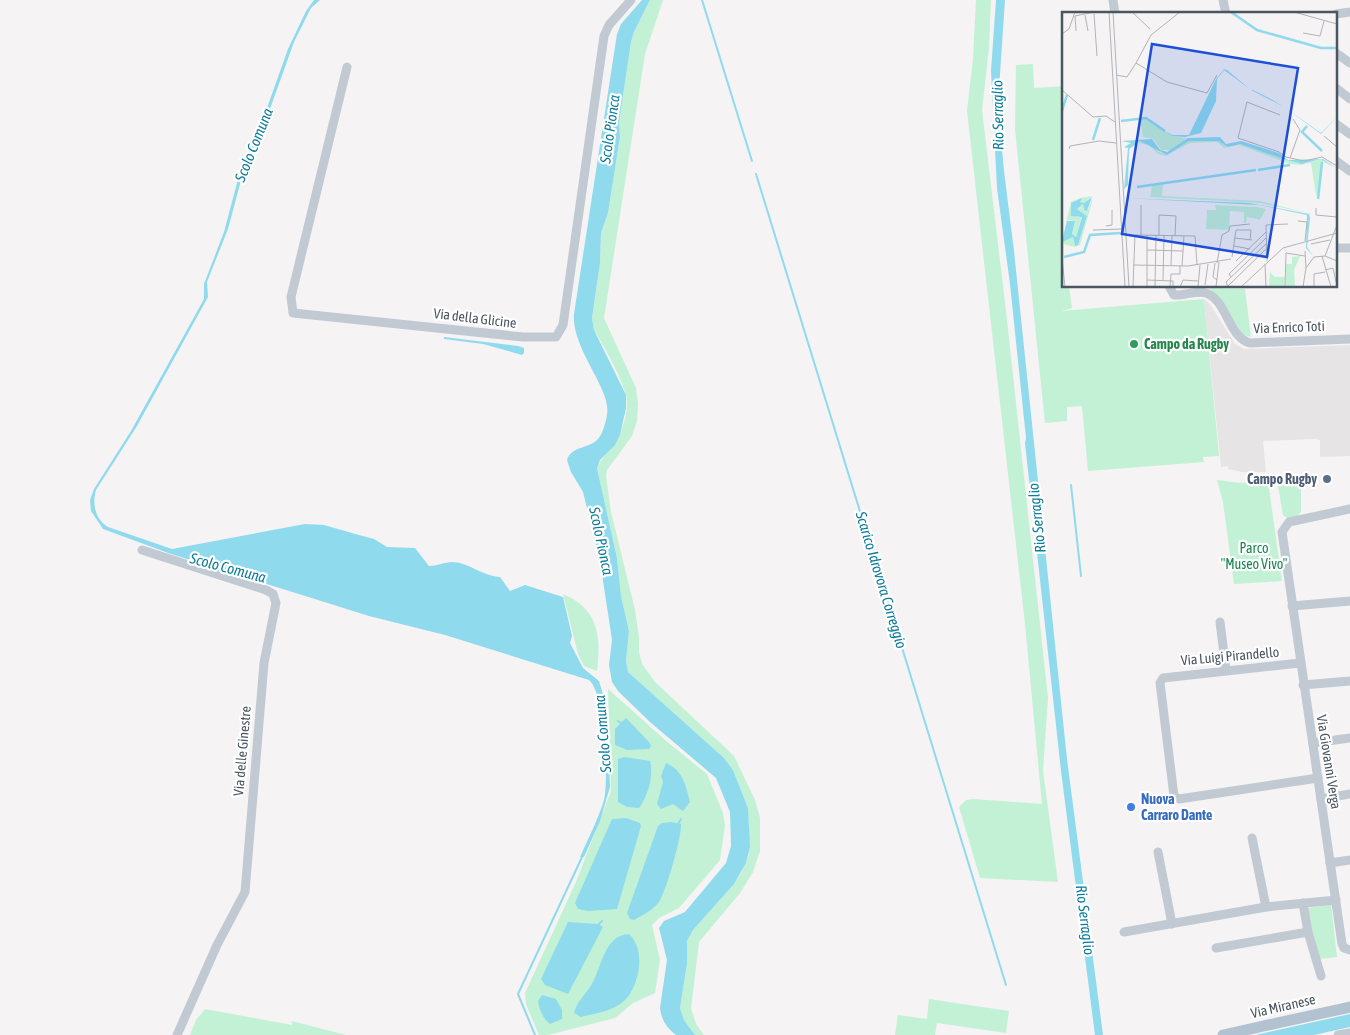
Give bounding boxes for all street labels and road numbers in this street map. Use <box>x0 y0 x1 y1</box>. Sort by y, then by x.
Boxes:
street label: Via della Glicine <box>433 305 517 331</box>
street label: Via Enrico Toti <box>1253 318 1325 336</box>
street label: Via Luigi Pirandello <box>1180 644 1280 668</box>
street label: Via delle Ginestre <box>230 705 254 797</box>
street label: Via Giovanni Verga <box>1314 714 1344 810</box>
street label: Via Miranese <box>1249 991 1317 1021</box>

